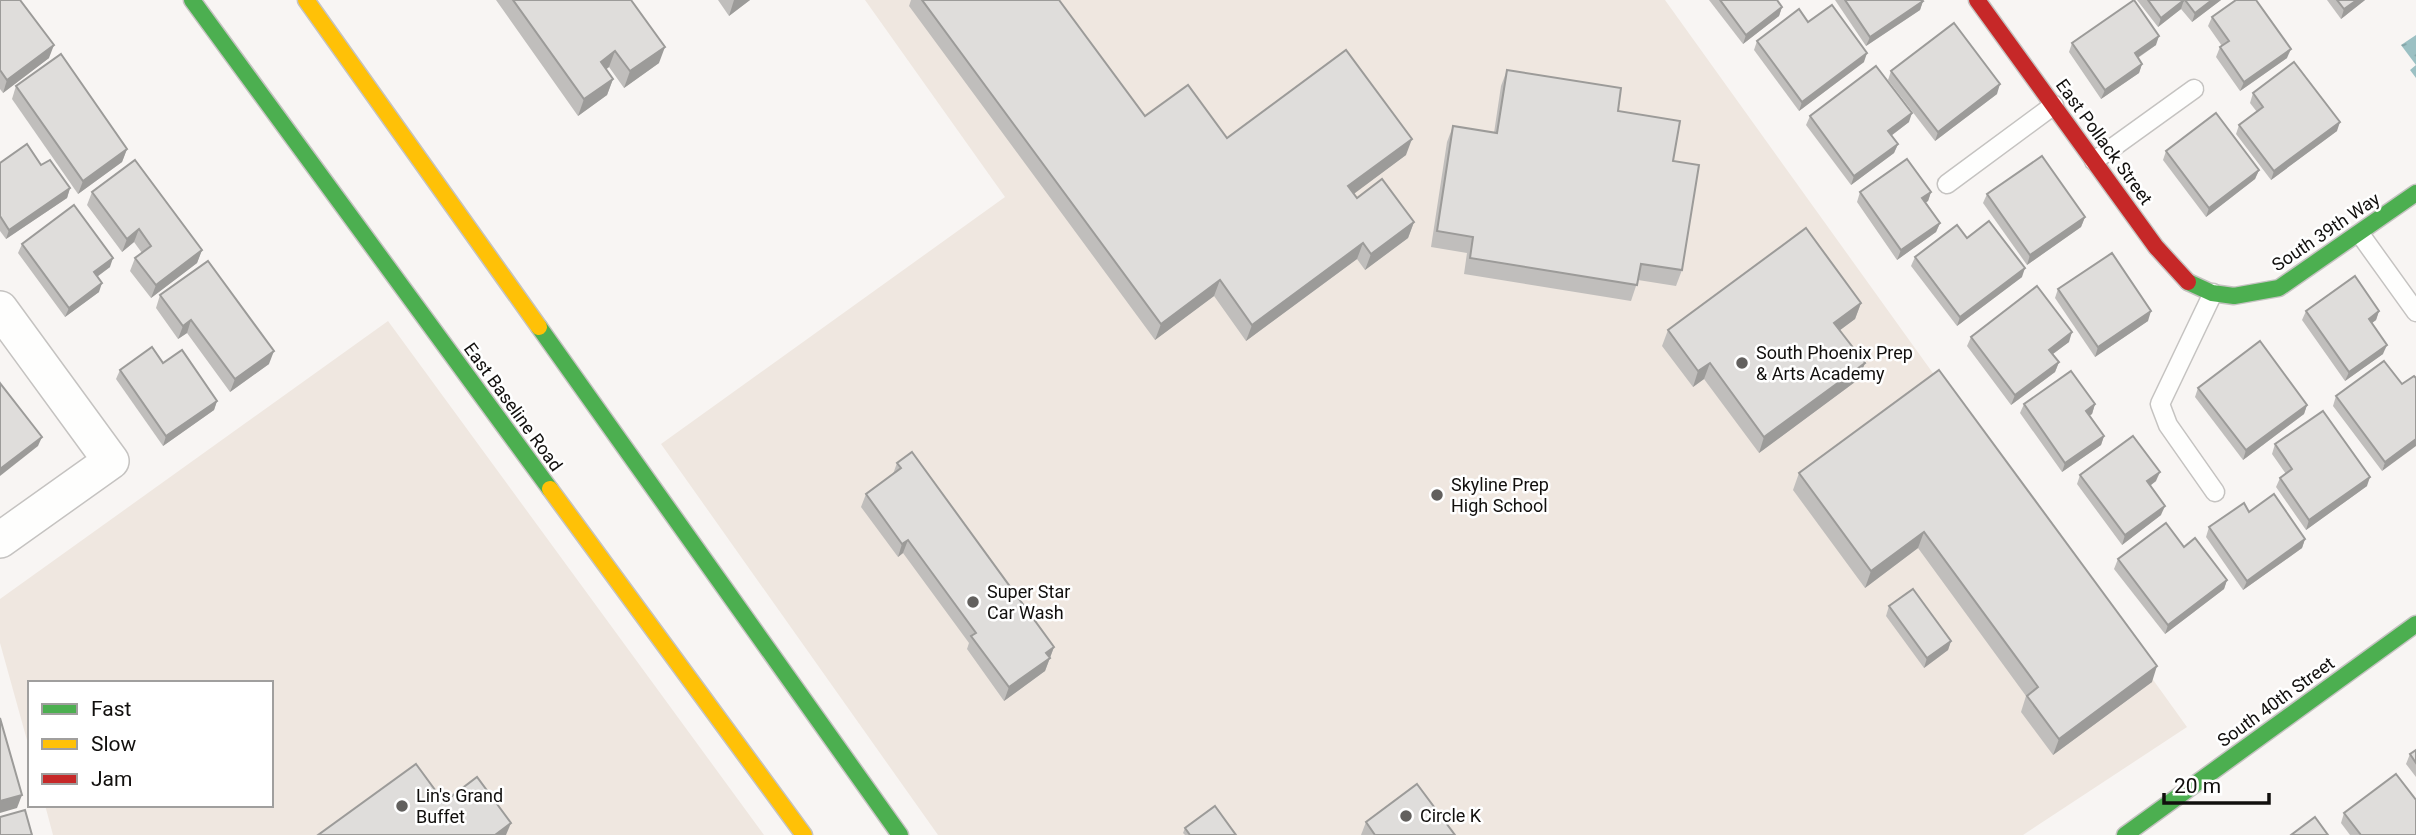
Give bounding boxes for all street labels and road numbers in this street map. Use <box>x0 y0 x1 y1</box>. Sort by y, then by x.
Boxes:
street label: East Pollack Street <box>2052 75 2157 209</box>
street label: South 39th Way <box>2268 188 2384 275</box>
street label: East Baseline Road <box>460 338 567 475</box>
street label: South 40th Street <box>2213 652 2338 751</box>

